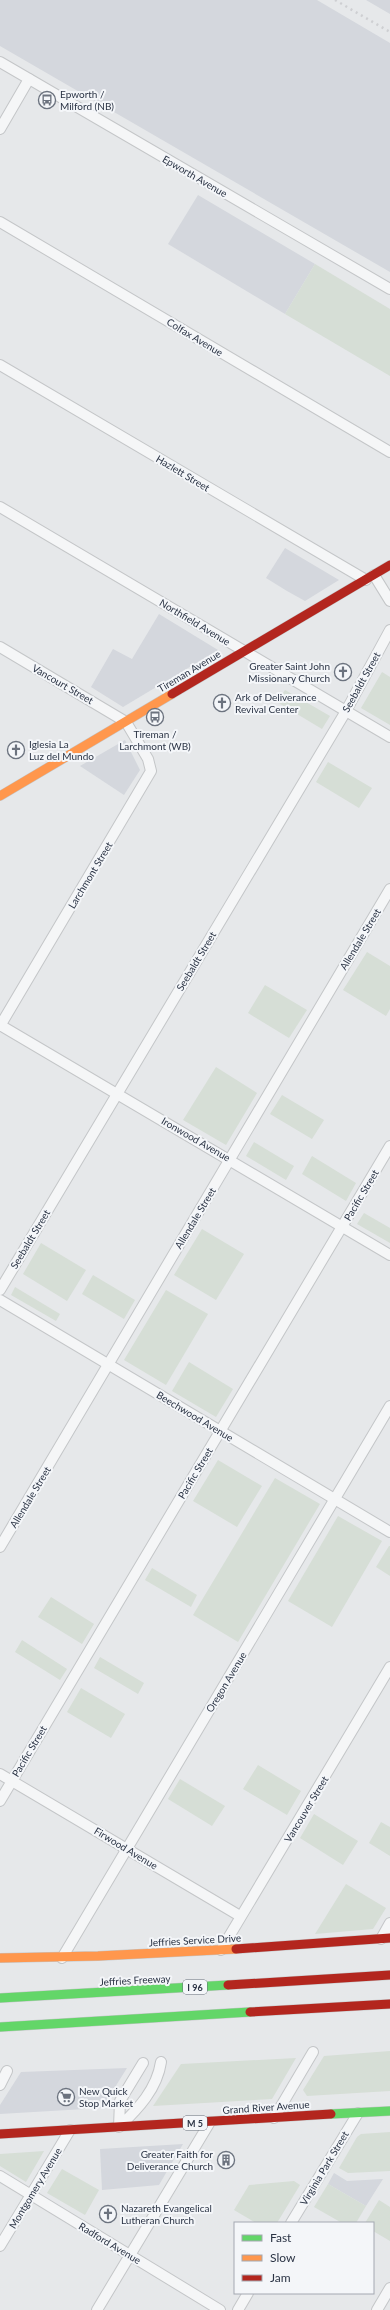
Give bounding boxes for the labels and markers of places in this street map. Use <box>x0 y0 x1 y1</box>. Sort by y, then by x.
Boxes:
place label: Epworth / Milford (NB) <box>60 88 114 112</box>
bus stop icon: Epworth / Milford (NB) <box>37 90 57 110</box>
place label: Greater Saint John Missionary Church <box>248 660 330 684</box>
church icon: Greater Saint John Missionary Church <box>333 662 353 682</box>
place label: Ark of Deliverance Revival Center <box>235 691 316 715</box>
church icon: Ark of Deliverance Revival Center <box>212 693 232 713</box>
bus stop icon: Tireman / Larchmont (WB) <box>145 707 165 727</box>
place label: Tireman / Larchmont (WB) <box>119 728 191 752</box>
place label: Iglesia La Luz del Mundo <box>29 738 94 762</box>
church icon: Iglesia La Luz del Mundo <box>6 740 26 760</box>
place label: New Quick Stop Market <box>79 2085 133 2109</box>
supermarket icon: New Quick Stop Market <box>56 2087 76 2107</box>
place label: Greater Faith for Deliverance Church <box>127 2148 213 2172</box>
building icon: Greater Faith for Deliverance Church <box>216 2150 236 2170</box>
place label: Nazareth Evangelical Lutheran Church <box>121 2202 212 2226</box>
church icon: Nazareth Evangelical Lutheran Church <box>98 2204 118 2224</box>

